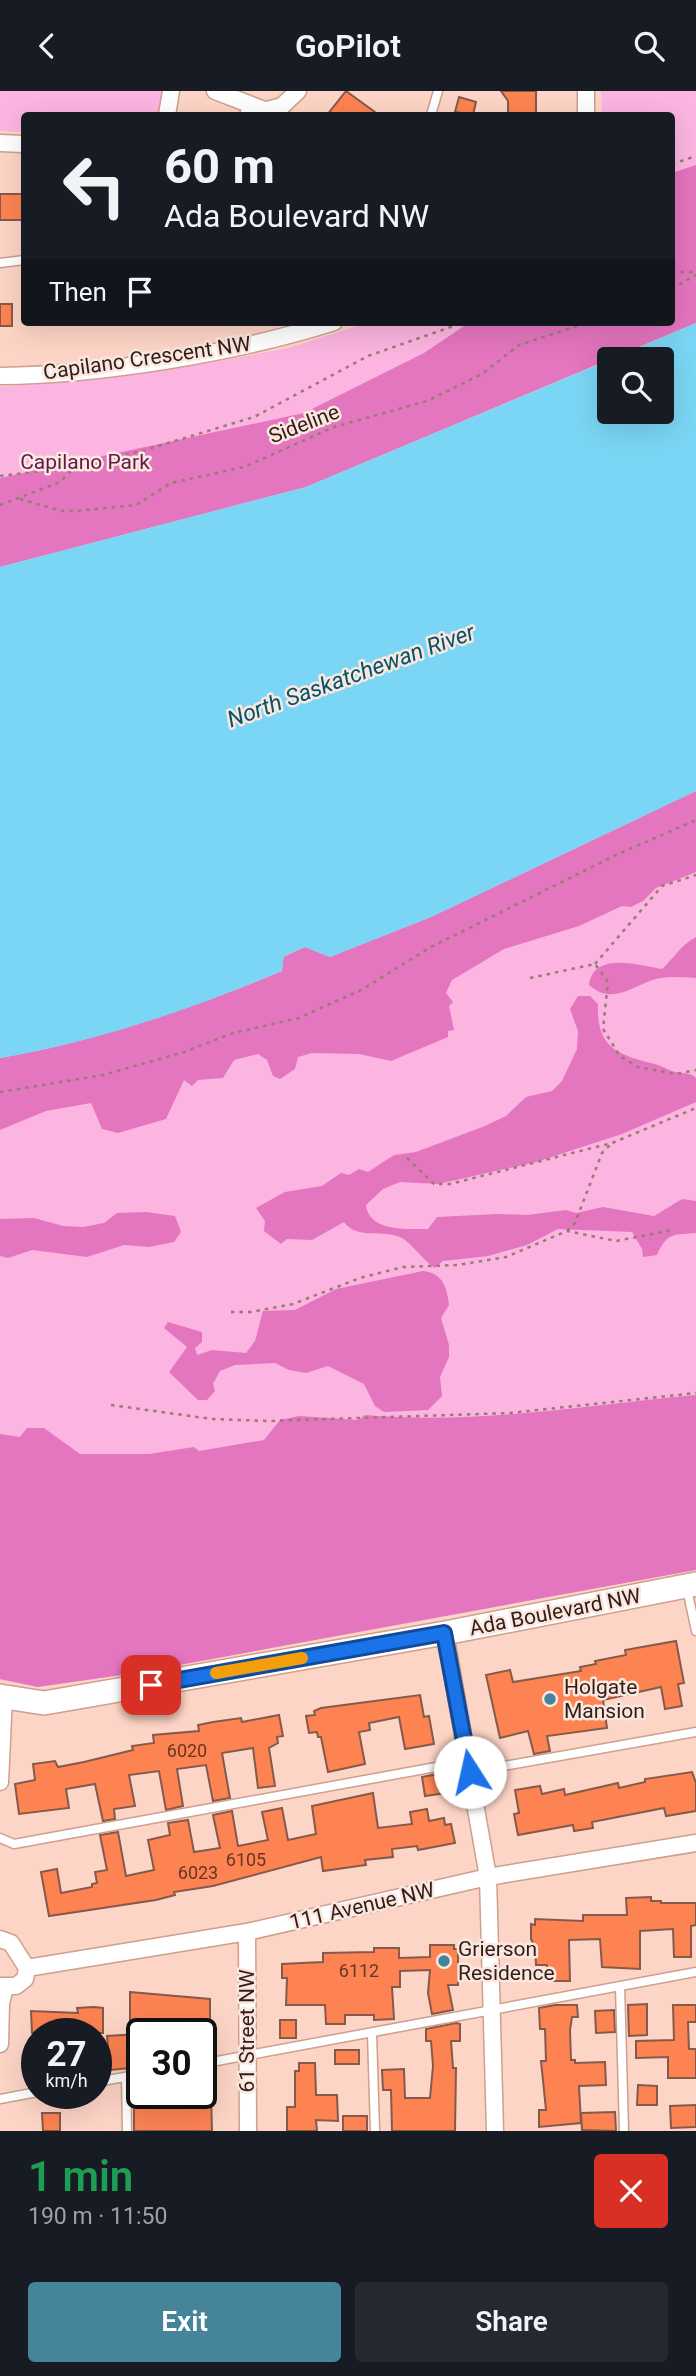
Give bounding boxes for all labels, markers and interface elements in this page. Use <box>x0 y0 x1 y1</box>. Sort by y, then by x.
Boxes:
icon: back <box>28 27 66 65</box>
text: GoPilot <box>295 27 401 65</box>
icon: search <box>630 27 668 65</box>
text: 60 m <box>164 138 275 195</box>
icon: left <box>49 140 140 231</box>
text: Ada Boulevard NW <box>164 197 429 235</box>
icon: arrive <box>121 273 159 311</box>
text: Then <box>49 277 107 307</box>
street label: Capilano Crescent NW <box>42 332 253 384</box>
map controls <box>597 347 674 424</box>
button: search <box>597 347 674 424</box>
street label: Sideline <box>265 400 343 448</box>
park label: Capilano Park <box>20 450 150 474</box>
water label: North Saskatchewan River <box>224 618 480 733</box>
street label: Ada Boulevard NW <box>467 1584 643 1640</box>
pin <box>121 1655 181 1715</box>
icon: arrive <box>132 1666 170 1704</box>
place label: Holgate Mansion <box>564 1675 645 1723</box>
marker: Holgate Mansion <box>542 1691 558 1707</box>
position arrow <box>433 1735 507 1809</box>
house number: 6020 <box>167 1740 207 1761</box>
house number: 6105 <box>226 1849 266 1870</box>
house number: 6023 <box>178 1862 218 1883</box>
street label: 111 Avenue NW <box>287 1878 437 1934</box>
place label: Grierson Residence <box>458 1937 555 1985</box>
marker: Grierson Residence <box>436 1953 452 1969</box>
house number: 6112 <box>339 1960 379 1981</box>
street label: 61 Street NW <box>235 1969 259 2093</box>
speed limit sign: 30 <box>126 2018 217 2109</box>
text: 27 <box>46 2034 87 2075</box>
text: km/h <box>45 2070 88 2091</box>
text: 1 min <box>28 2152 133 2201</box>
button: close <box>594 2154 668 2228</box>
text: 190 m · 11:50 <box>28 2203 167 2230</box>
button: Exit <box>28 2282 341 2362</box>
button: Share <box>355 2282 668 2362</box>

